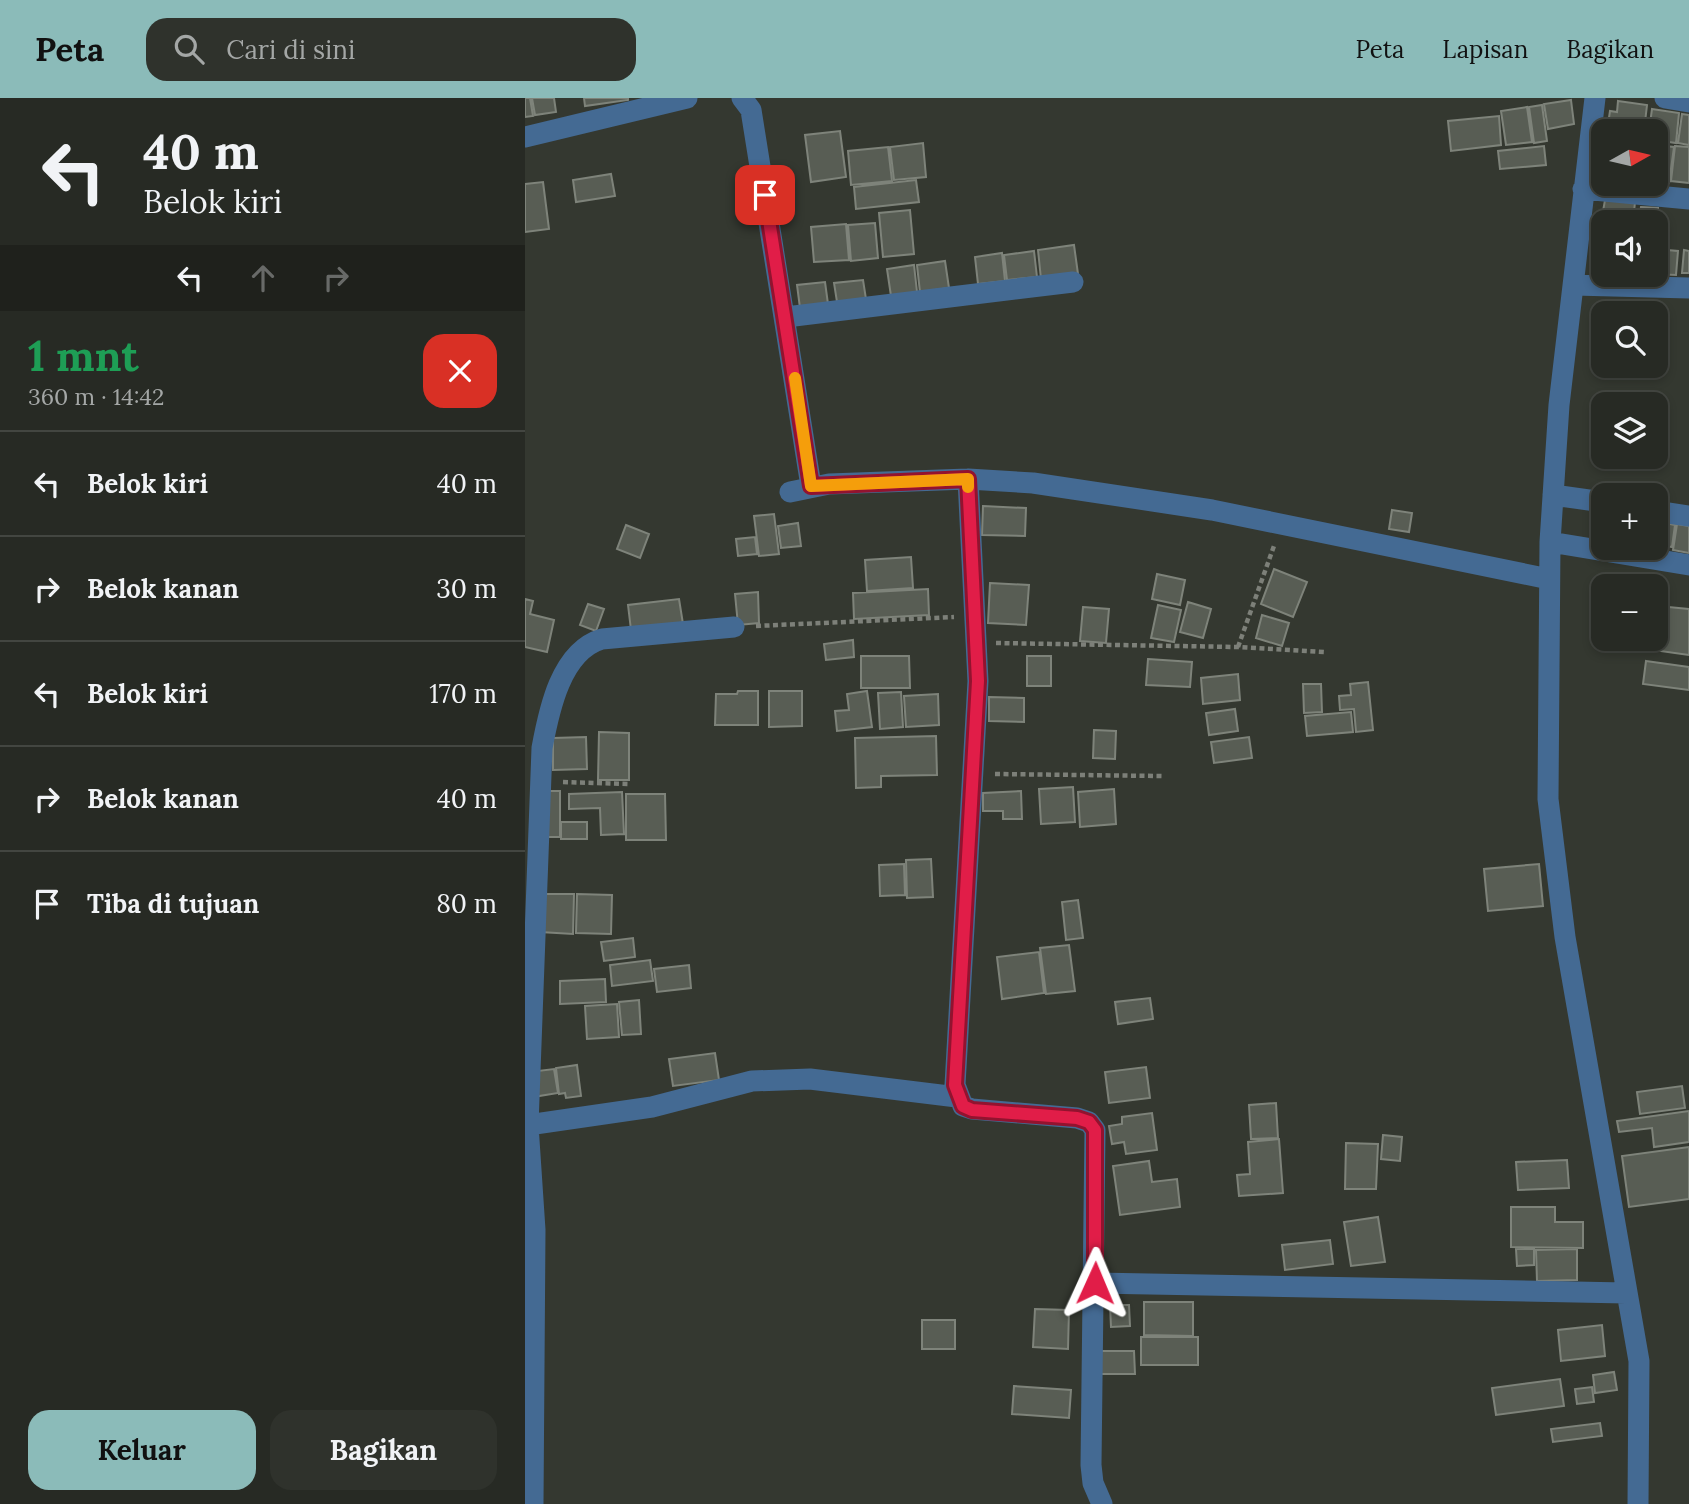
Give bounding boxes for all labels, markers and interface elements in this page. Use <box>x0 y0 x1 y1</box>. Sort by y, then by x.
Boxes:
search box <box>146 18 636 81</box>
text: Peta <box>35 28 104 70</box>
icon: search <box>170 30 208 68</box>
text: Cari di sini <box>226 33 355 66</box>
text: Peta <box>1356 34 1404 65</box>
text: Lapisan <box>1442 34 1528 65</box>
text: Bagikan <box>1566 34 1654 65</box>
north arrow <box>1591 119 1668 196</box>
map controls <box>1591 119 1668 651</box>
text: 40 m <box>143 120 259 182</box>
icon: left <box>28 126 119 217</box>
pin <box>735 165 795 225</box>
icon: arrive <box>746 176 784 214</box>
text: Belok kiri <box>143 181 282 222</box>
button: sound <box>1591 210 1668 287</box>
icon: left <box>171 259 209 297</box>
icon: ahead <box>244 259 282 297</box>
icon: right <box>317 259 355 297</box>
button: search <box>1591 301 1668 378</box>
text: 1 mnt <box>28 329 139 383</box>
button: close <box>423 334 497 408</box>
text: 360 m · 14:42 <box>28 382 164 411</box>
button: layers <box>1591 392 1668 469</box>
icon: left <box>28 465 66 503</box>
text: Belok kiri <box>87 467 208 500</box>
text: 40 m <box>437 467 497 500</box>
button: + <box>1591 483 1668 560</box>
icon: right <box>28 570 66 608</box>
text: Belok kanan <box>87 572 239 605</box>
text: 30 m <box>436 572 497 605</box>
button: − <box>1591 574 1668 651</box>
icon: left <box>28 675 66 713</box>
text: Belok kiri <box>87 677 208 710</box>
text: 170 m <box>429 677 497 710</box>
icon: right <box>28 780 66 818</box>
text: Belok kanan <box>87 782 239 815</box>
text: 40 m <box>437 782 497 815</box>
icon: arrive <box>28 885 66 923</box>
text: Tiba di tujuan <box>87 887 259 920</box>
text: 80 m <box>436 887 497 920</box>
position arrow <box>1058 1246 1132 1320</box>
button: Keluar <box>28 1410 256 1490</box>
button: Bagikan <box>270 1410 497 1490</box>

